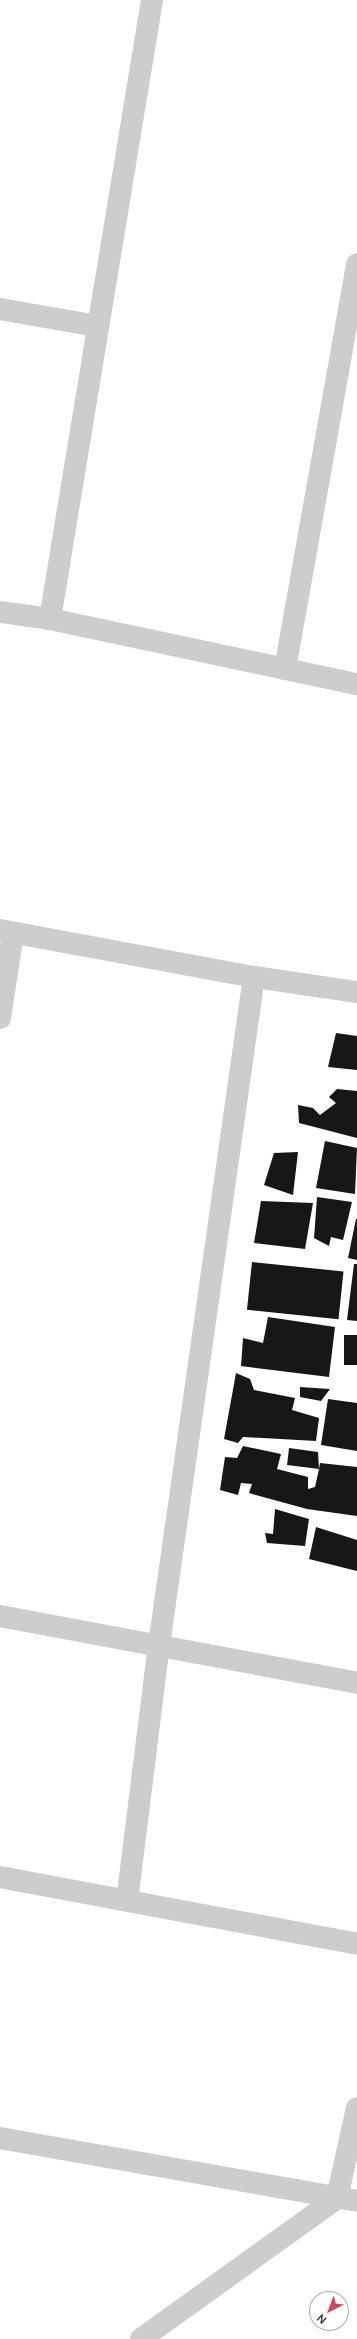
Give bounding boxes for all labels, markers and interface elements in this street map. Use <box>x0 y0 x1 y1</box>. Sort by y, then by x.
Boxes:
north arrow <box>309 2291 349 2331</box>
text: N <box>313 2311 329 2328</box>

